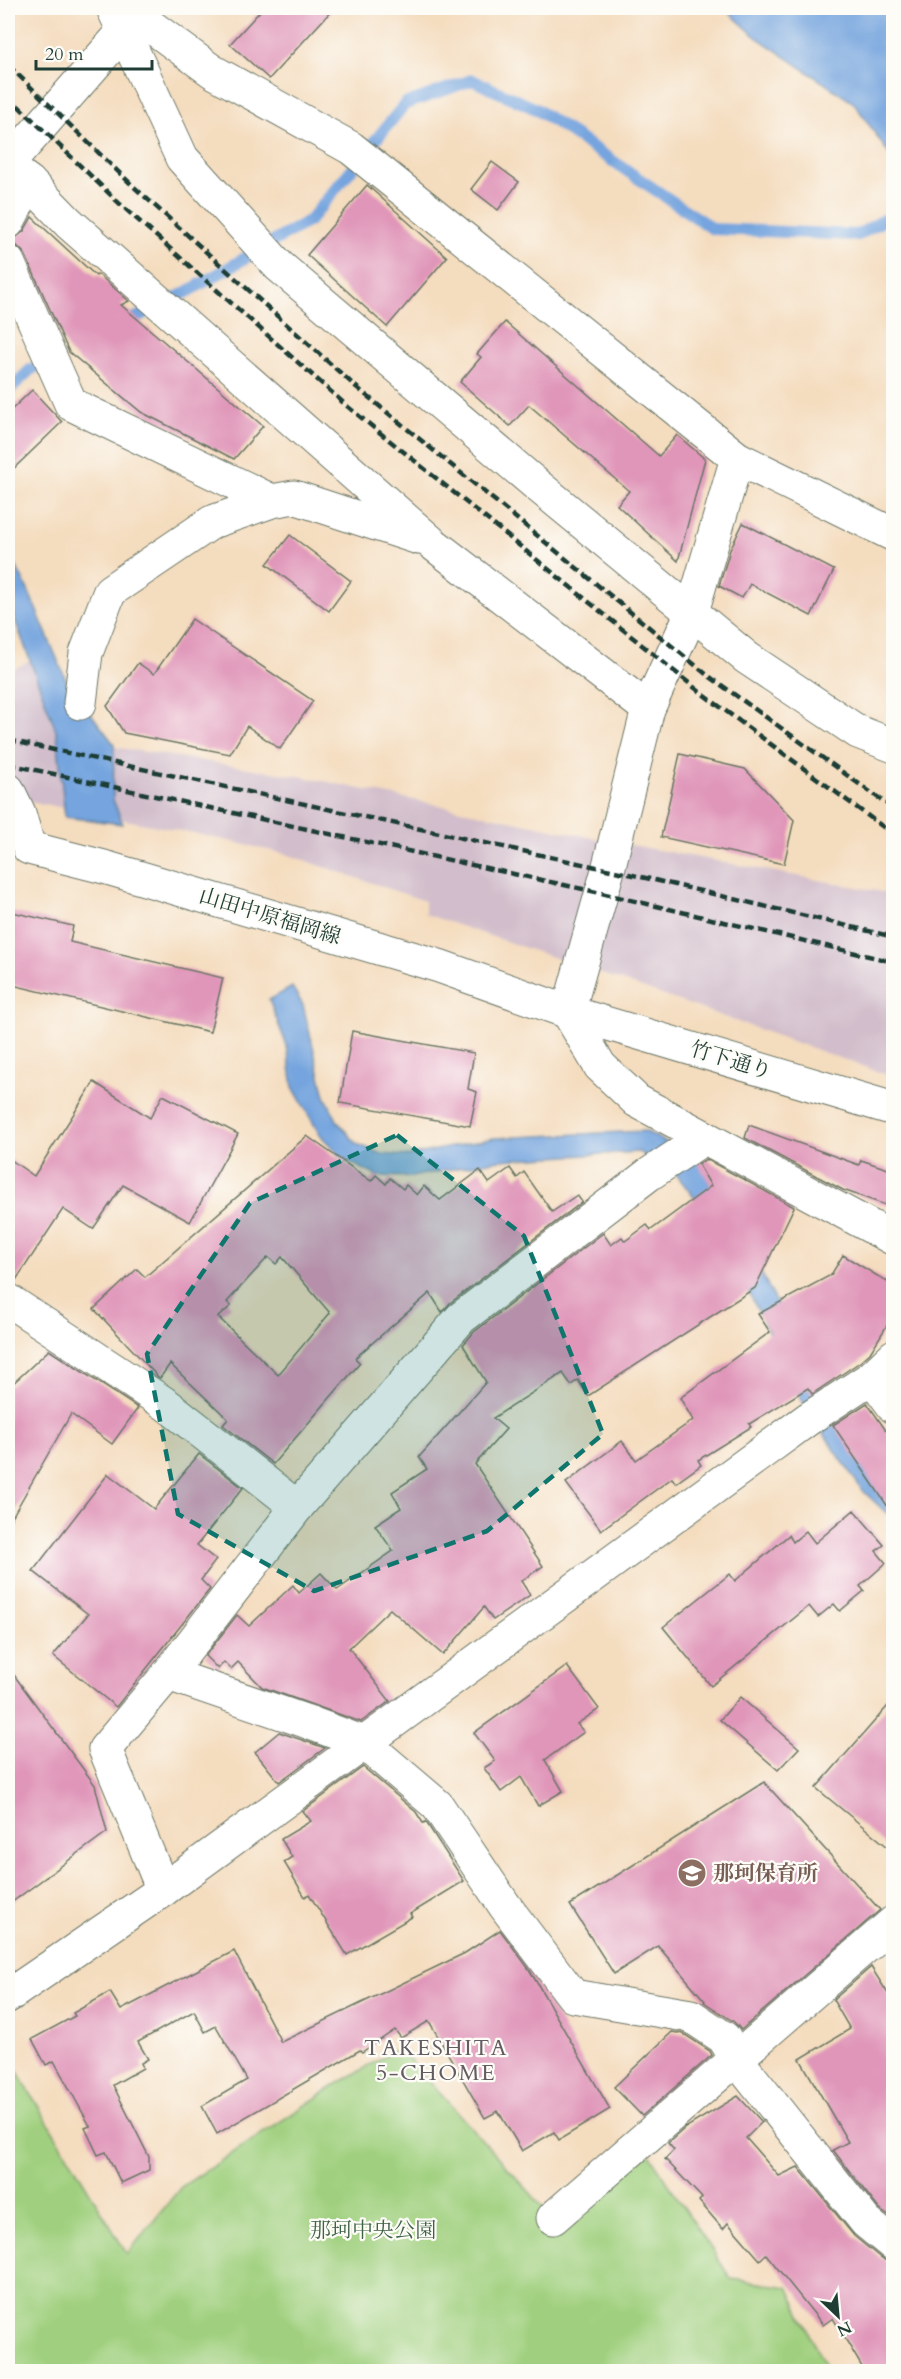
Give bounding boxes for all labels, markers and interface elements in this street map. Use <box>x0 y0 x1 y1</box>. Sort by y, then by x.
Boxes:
scale bar <box>36 33 152 71</box>
text: 20 m <box>45 42 84 67</box>
street label: 山田中原福岡線 <box>195 881 344 952</box>
street label: 竹下通り <box>686 1034 775 1087</box>
school or university icon: 那珂保育所 <box>676 1857 708 1889</box>
place label: 那珂保育所 <box>713 1859 818 1888</box>
district label: TAKESHITA 5-CHOME <box>364 2033 508 2088</box>
park label: 那珂中央公園 <box>310 2216 436 2245</box>
north arrow <box>808 2286 868 2346</box>
text: N <box>833 2316 855 2342</box>

